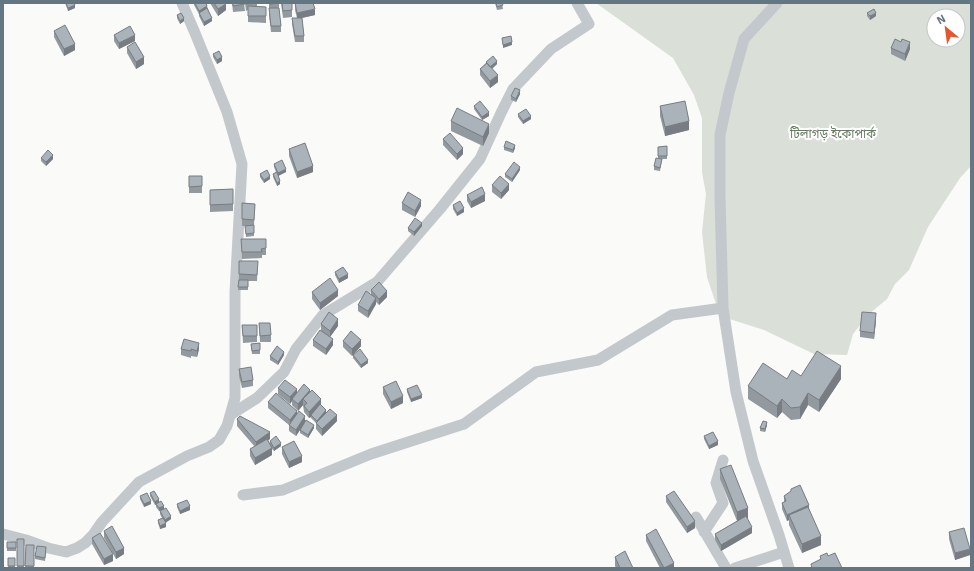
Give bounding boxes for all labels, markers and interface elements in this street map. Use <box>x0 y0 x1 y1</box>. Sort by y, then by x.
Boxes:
north arrow <box>926 8 966 48</box>
text: N <box>934 11 948 27</box>
park label: টিলাগড় ইকোপার্ক <box>789 126 876 141</box>

